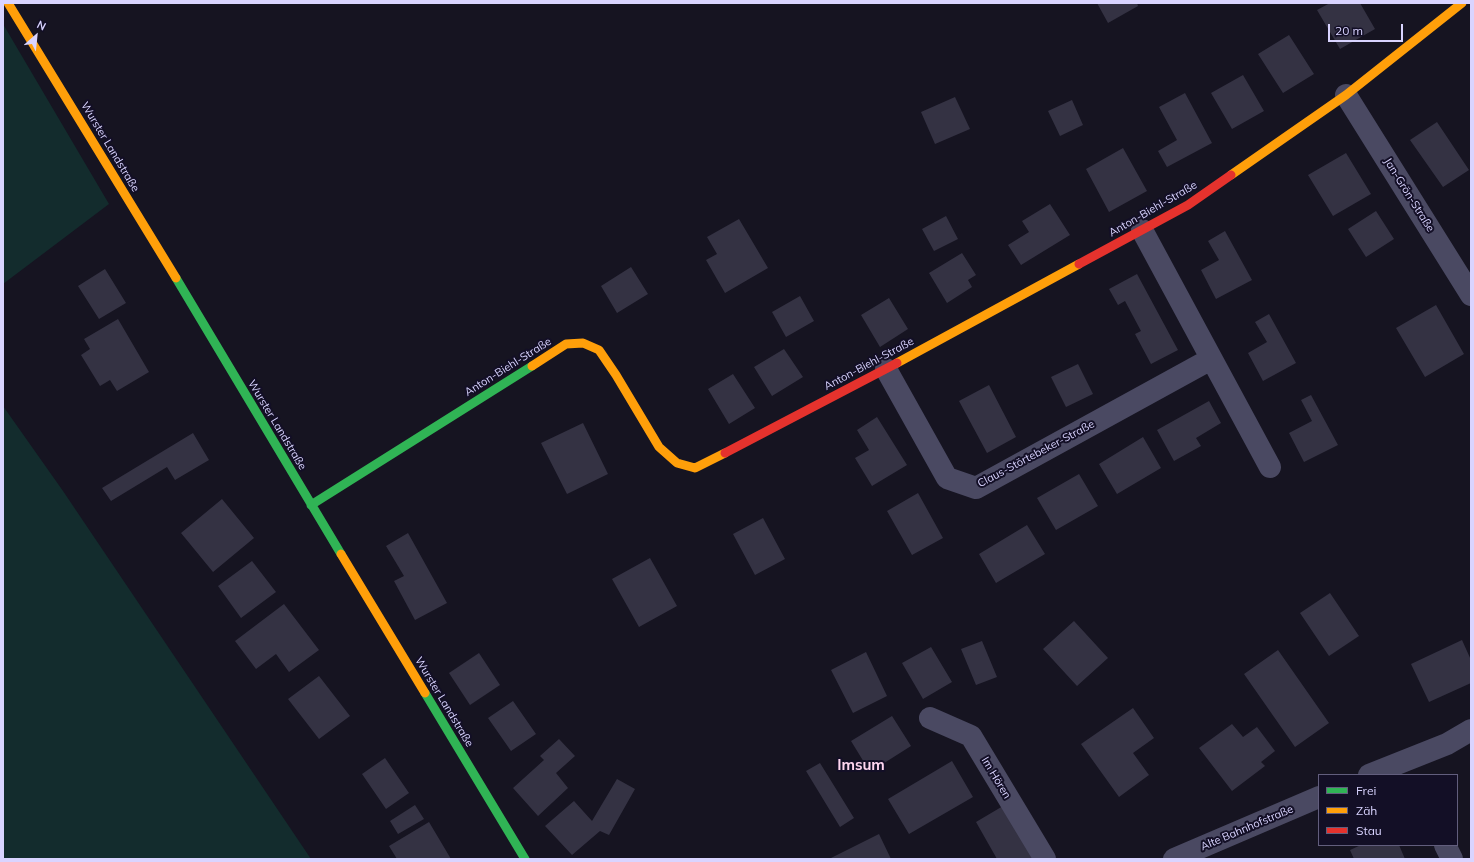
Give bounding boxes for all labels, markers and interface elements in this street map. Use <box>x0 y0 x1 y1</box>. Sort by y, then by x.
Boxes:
north arrow <box>16 16 56 56</box>
scale bar <box>1330 16 1405 42</box>
text: N <box>35 17 48 33</box>
text: 20 m <box>1335 23 1363 38</box>
street label: Wurster Landstraße <box>78 100 142 194</box>
street label: Jan-Grön-Straße <box>1381 156 1437 234</box>
street label: Anton-Biehl-Straße <box>1107 178 1199 240</box>
street label: Anton-Biehl-Straße <box>462 335 554 399</box>
street label: Anton-Biehl-Straße <box>822 335 916 393</box>
street label: Wurster Landstraße <box>245 378 309 472</box>
street label: Claus-Störtebeker-Straße <box>975 418 1097 490</box>
street label: Wurster Landstraße <box>412 655 476 749</box>
street label: Im Hören <box>978 755 1014 801</box>
district label: Imsum <box>837 756 885 774</box>
legend <box>1318 774 1458 846</box>
text: Frei <box>1356 783 1376 798</box>
street label: Alte Bahnhofstraße <box>1199 803 1295 853</box>
text: Zäh <box>1356 803 1377 818</box>
text: Stau <box>1356 823 1382 838</box>

